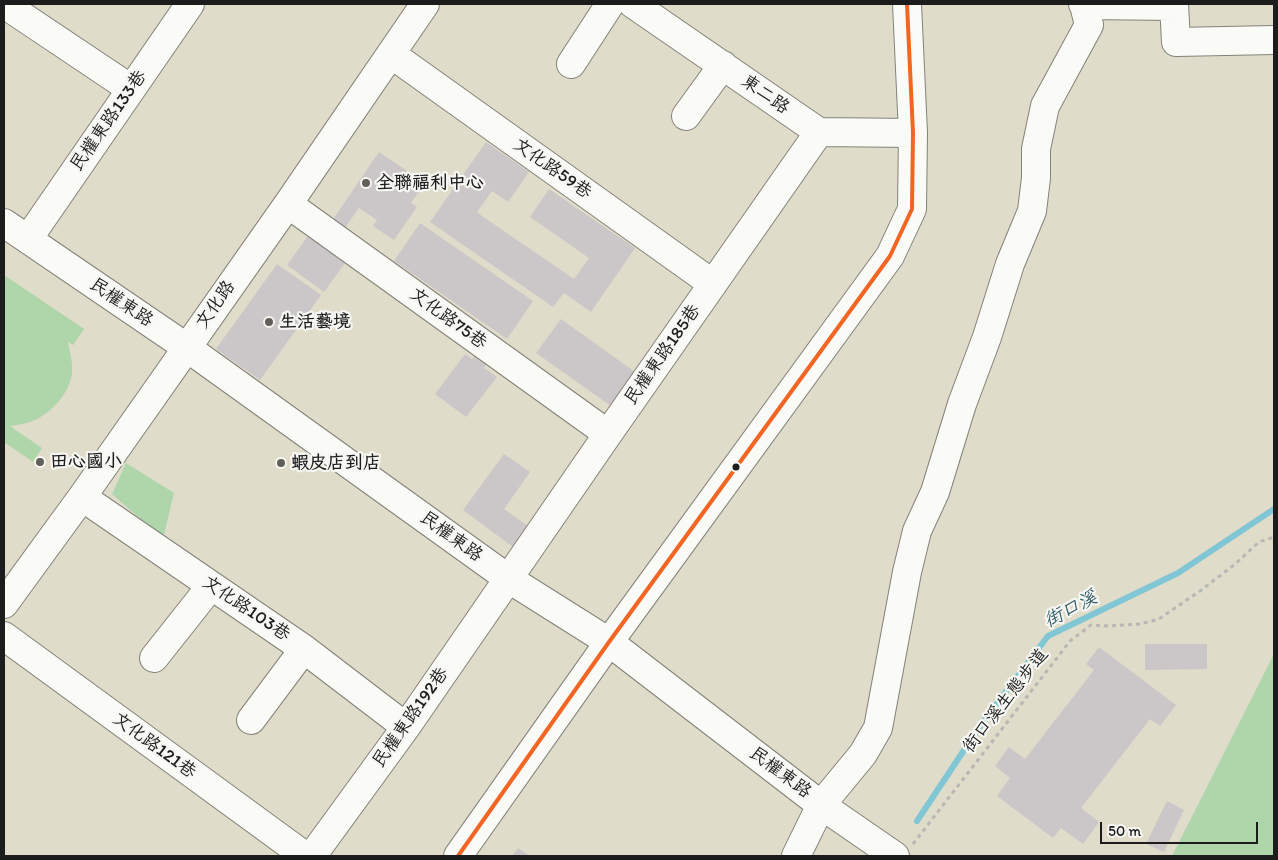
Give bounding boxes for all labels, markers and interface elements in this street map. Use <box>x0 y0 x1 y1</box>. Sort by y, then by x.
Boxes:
street label: 民權東路133巷 <box>66 66 152 176</box>
street label: 東二路 <box>737 71 793 119</box>
street label: 文化路59巷 <box>509 134 595 204</box>
place label: 全聯福利中心 <box>376 172 484 194</box>
marker: 全聯福利中心 <box>360 177 372 189</box>
street label: 民權東路 <box>85 274 157 332</box>
street label: 文化路 <box>192 277 240 333</box>
street label: 文化路75巷 <box>405 284 491 354</box>
street label: 民權東路185巷 <box>620 301 706 409</box>
place label: 生活藝境 <box>279 311 351 333</box>
marker: 生活藝境 <box>263 316 275 328</box>
place label: 田心國小 <box>50 451 122 473</box>
place label: 蝦皮店到店 <box>291 452 381 474</box>
marker: 田心國小 <box>34 456 46 468</box>
marker: 蝦皮店到店 <box>275 457 287 469</box>
unlabelled marker <box>731 462 741 472</box>
street label: 民權東路 <box>416 507 486 567</box>
street label: 文化路103巷 <box>198 572 294 646</box>
water label: 街口溪 <box>1040 587 1102 633</box>
street label: 街口溪生態步道 <box>959 645 1053 757</box>
street label: 民權東路192巷 <box>369 664 453 772</box>
street label: 文化路121巷 <box>108 708 200 784</box>
street label: 民權東路 <box>745 743 815 803</box>
scale bar <box>1103 812 1260 844</box>
text: 50 m <box>1108 822 1141 840</box>

